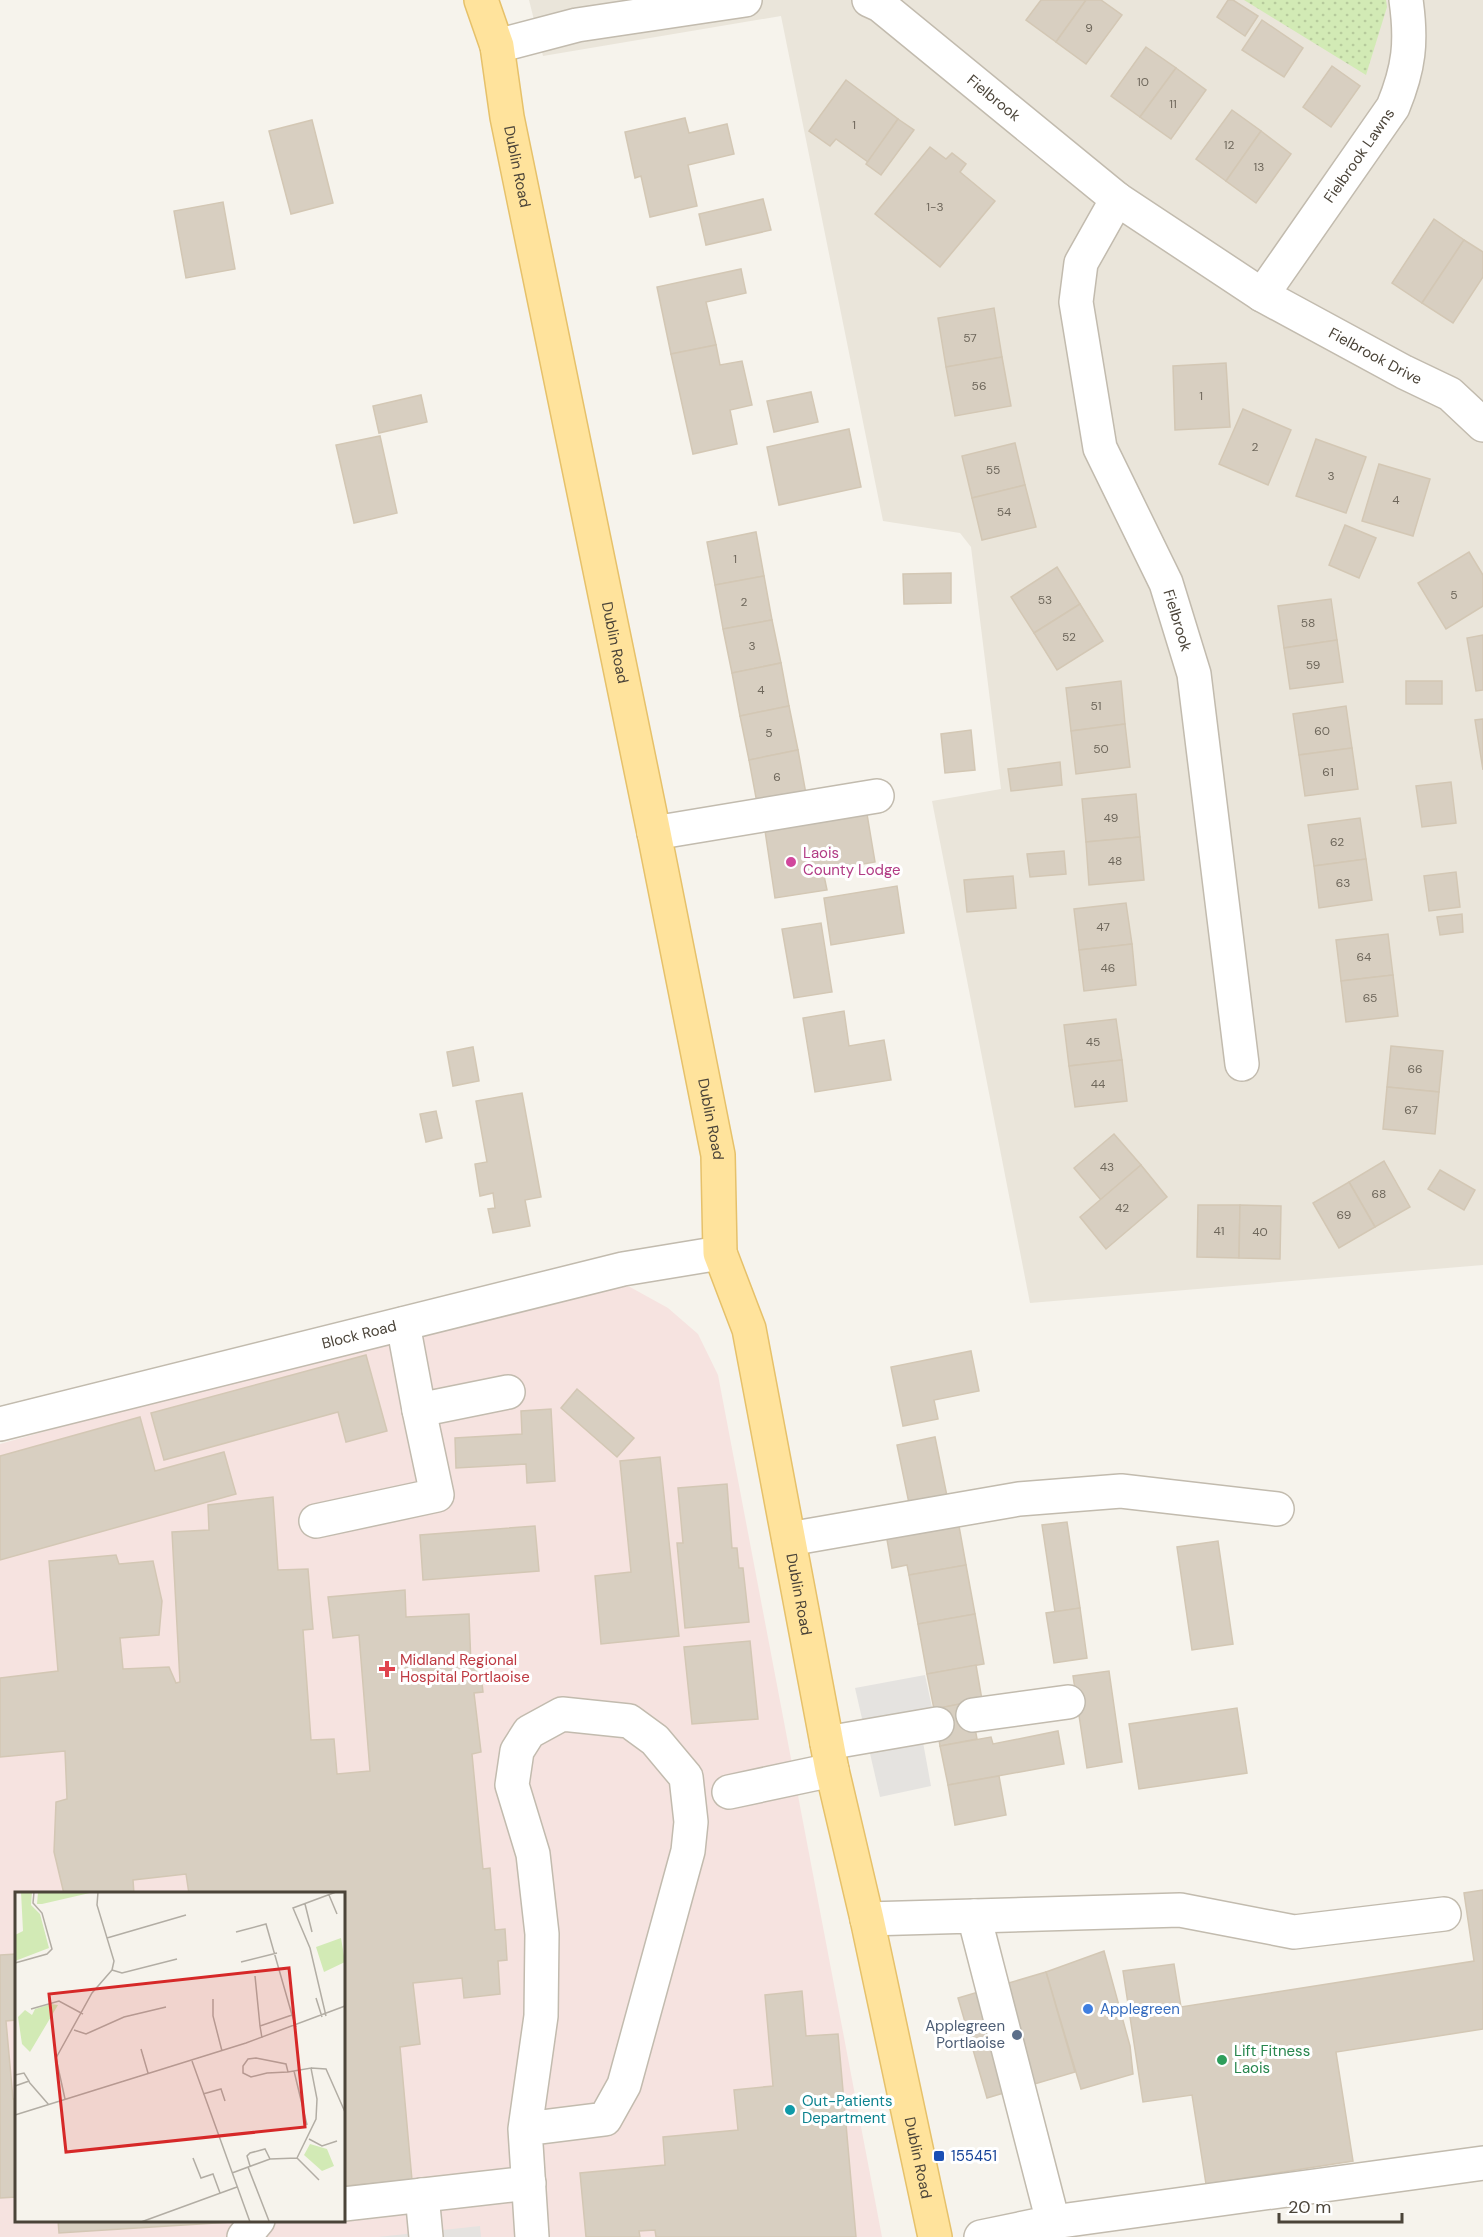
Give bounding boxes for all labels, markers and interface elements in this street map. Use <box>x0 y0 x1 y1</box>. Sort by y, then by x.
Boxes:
house number: 9 <box>1085 20 1093 36</box>
street label: Fielbrook <box>963 70 1025 126</box>
house number: 10 <box>1137 74 1149 90</box>
house number: 11 <box>1169 96 1177 112</box>
street label: Fielbrook Lawns <box>1319 104 1399 207</box>
house number: 1 <box>852 117 856 133</box>
street label: Dublin Road <box>499 124 535 209</box>
house number: 12 <box>1224 137 1234 153</box>
house number: 13 <box>1254 159 1264 175</box>
house number: 1-3 <box>926 199 944 215</box>
street label: Fielbrook Drive <box>1325 323 1425 389</box>
house number: 57 <box>963 330 977 346</box>
house number: 56 <box>972 378 986 394</box>
house number: 1 <box>1199 388 1203 404</box>
house number: 2 <box>1252 439 1259 455</box>
house number: 55 <box>986 462 1000 478</box>
house number: 3 <box>1327 468 1335 484</box>
house number: 4 <box>1392 492 1400 508</box>
house number: 54 <box>997 504 1011 520</box>
house number: 1 <box>733 551 737 567</box>
street label: Fielbrook <box>1159 587 1197 654</box>
house number: 5 <box>1450 587 1458 603</box>
house number: 53 <box>1038 592 1052 608</box>
house number: 2 <box>741 594 748 610</box>
street label: Dublin Road <box>597 600 633 685</box>
house number: 58 <box>1301 615 1315 631</box>
house number: 52 <box>1062 629 1076 645</box>
house number: 3 <box>748 638 756 654</box>
house number: 59 <box>1306 657 1320 673</box>
house number: 4 <box>757 682 765 698</box>
house number: 51 <box>1090 698 1102 714</box>
house number: 60 <box>1314 723 1330 739</box>
house number: 5 <box>765 725 773 741</box>
house number: 50 <box>1093 741 1109 757</box>
house number: 61 <box>1322 764 1334 780</box>
house number: 6 <box>773 769 781 785</box>
house number: 49 <box>1104 810 1118 826</box>
house number: 62 <box>1330 834 1344 850</box>
place label: Laois County Lodge <box>803 843 901 880</box>
house number: 48 <box>1108 853 1122 869</box>
marker: Laois County Lodge <box>784 855 798 869</box>
house number: 63 <box>1336 875 1350 891</box>
house number: 47 <box>1096 919 1110 935</box>
house number: 64 <box>1357 949 1371 965</box>
house number: 46 <box>1101 960 1115 976</box>
house number: 65 <box>1363 990 1377 1006</box>
house number: 45 <box>1086 1034 1100 1050</box>
house number: 66 <box>1407 1061 1423 1077</box>
street label: Dublin Road <box>693 1076 728 1160</box>
house number: 44 <box>1091 1076 1105 1092</box>
house number: 67 <box>1404 1102 1418 1118</box>
house number: 43 <box>1100 1159 1114 1175</box>
house number: 68 <box>1372 1186 1386 1202</box>
house number: 42 <box>1115 1200 1129 1216</box>
house number: 69 <box>1337 1207 1351 1223</box>
house number: 41 <box>1213 1223 1225 1239</box>
house number: 40 <box>1252 1224 1268 1240</box>
street label: Block Road <box>320 1316 399 1354</box>
street label: Dublin Road <box>781 1552 816 1637</box>
place label: Midland Regional Hospital Portlaoise <box>400 1650 530 1687</box>
marker: Midland Regional Hospital Portlaoise <box>378 1660 396 1678</box>
inset map <box>15 1892 345 2222</box>
place label: Applegreen <box>1100 1999 1180 2019</box>
marker: Applegreen <box>1081 2002 1095 2016</box>
place label: Applegreen Portlaoise <box>925 2016 1005 2053</box>
marker: Applegreen Portlaoise <box>1010 2028 1024 2042</box>
place label: Lift Fitness Laois <box>1234 2041 1310 2078</box>
marker: Lift Fitness Laois <box>1215 2053 1229 2067</box>
place label: Out-Patients Department <box>802 2091 893 2128</box>
marker: Out-Patients Department <box>783 2103 797 2117</box>
street label: Dublin Road <box>900 2115 937 2200</box>
place label: 155451 <box>951 2146 997 2166</box>
marker: 155451 <box>932 2149 946 2163</box>
scale bar <box>1279 2186 1402 2224</box>
text: 20 m <box>1288 2195 1331 2219</box>

